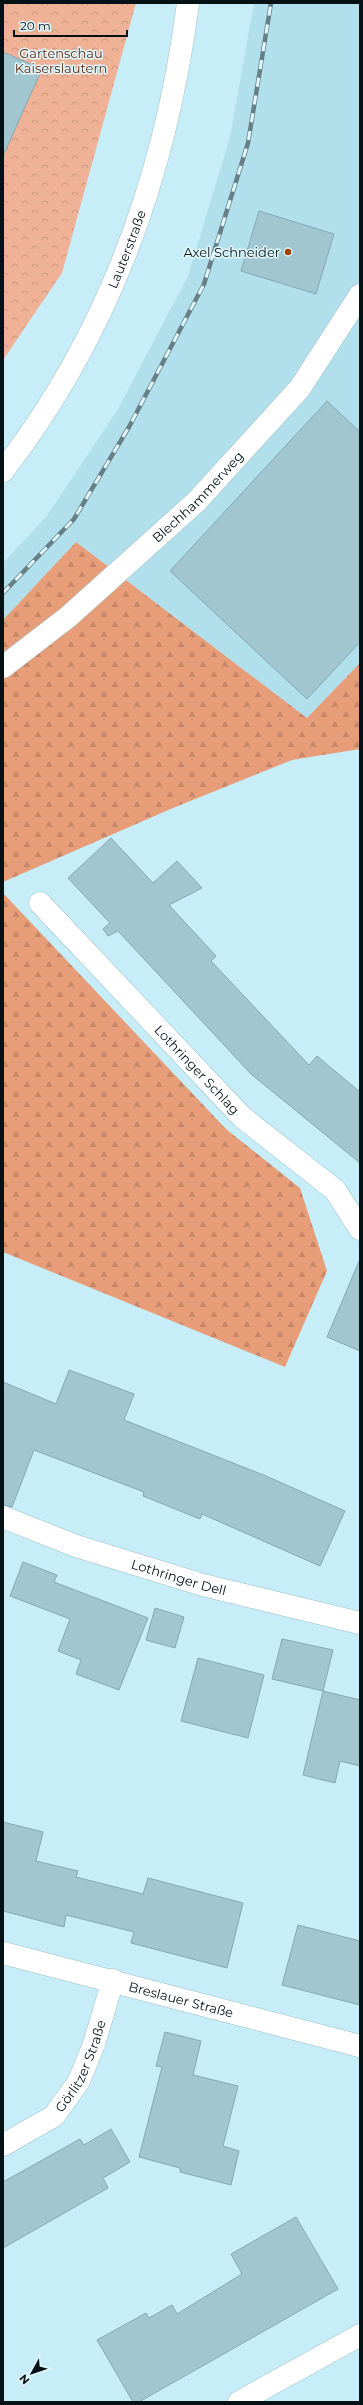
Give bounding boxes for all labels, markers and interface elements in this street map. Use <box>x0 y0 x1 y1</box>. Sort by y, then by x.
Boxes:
scale bar <box>14 12 127 38</box>
text: 20 m <box>20 18 51 33</box>
park label: Gartenschau Kaiserslautern <box>15 45 107 76</box>
street label: Lauterstraße <box>104 208 149 291</box>
place label: Axel Schneider <box>184 244 280 260</box>
marker: Axel Schneider <box>283 247 293 257</box>
street label: Blechhammerweg <box>149 448 247 546</box>
street label: Lothringer Schlag <box>151 1022 243 1117</box>
street label: Lothringer Dell <box>129 1555 228 1598</box>
street label: Breslauer Straße <box>127 1978 235 2021</box>
street label: Görlitzer Straße <box>52 2018 109 2115</box>
north arrow <box>12 2353 52 2393</box>
text: N <box>16 2372 33 2387</box>

